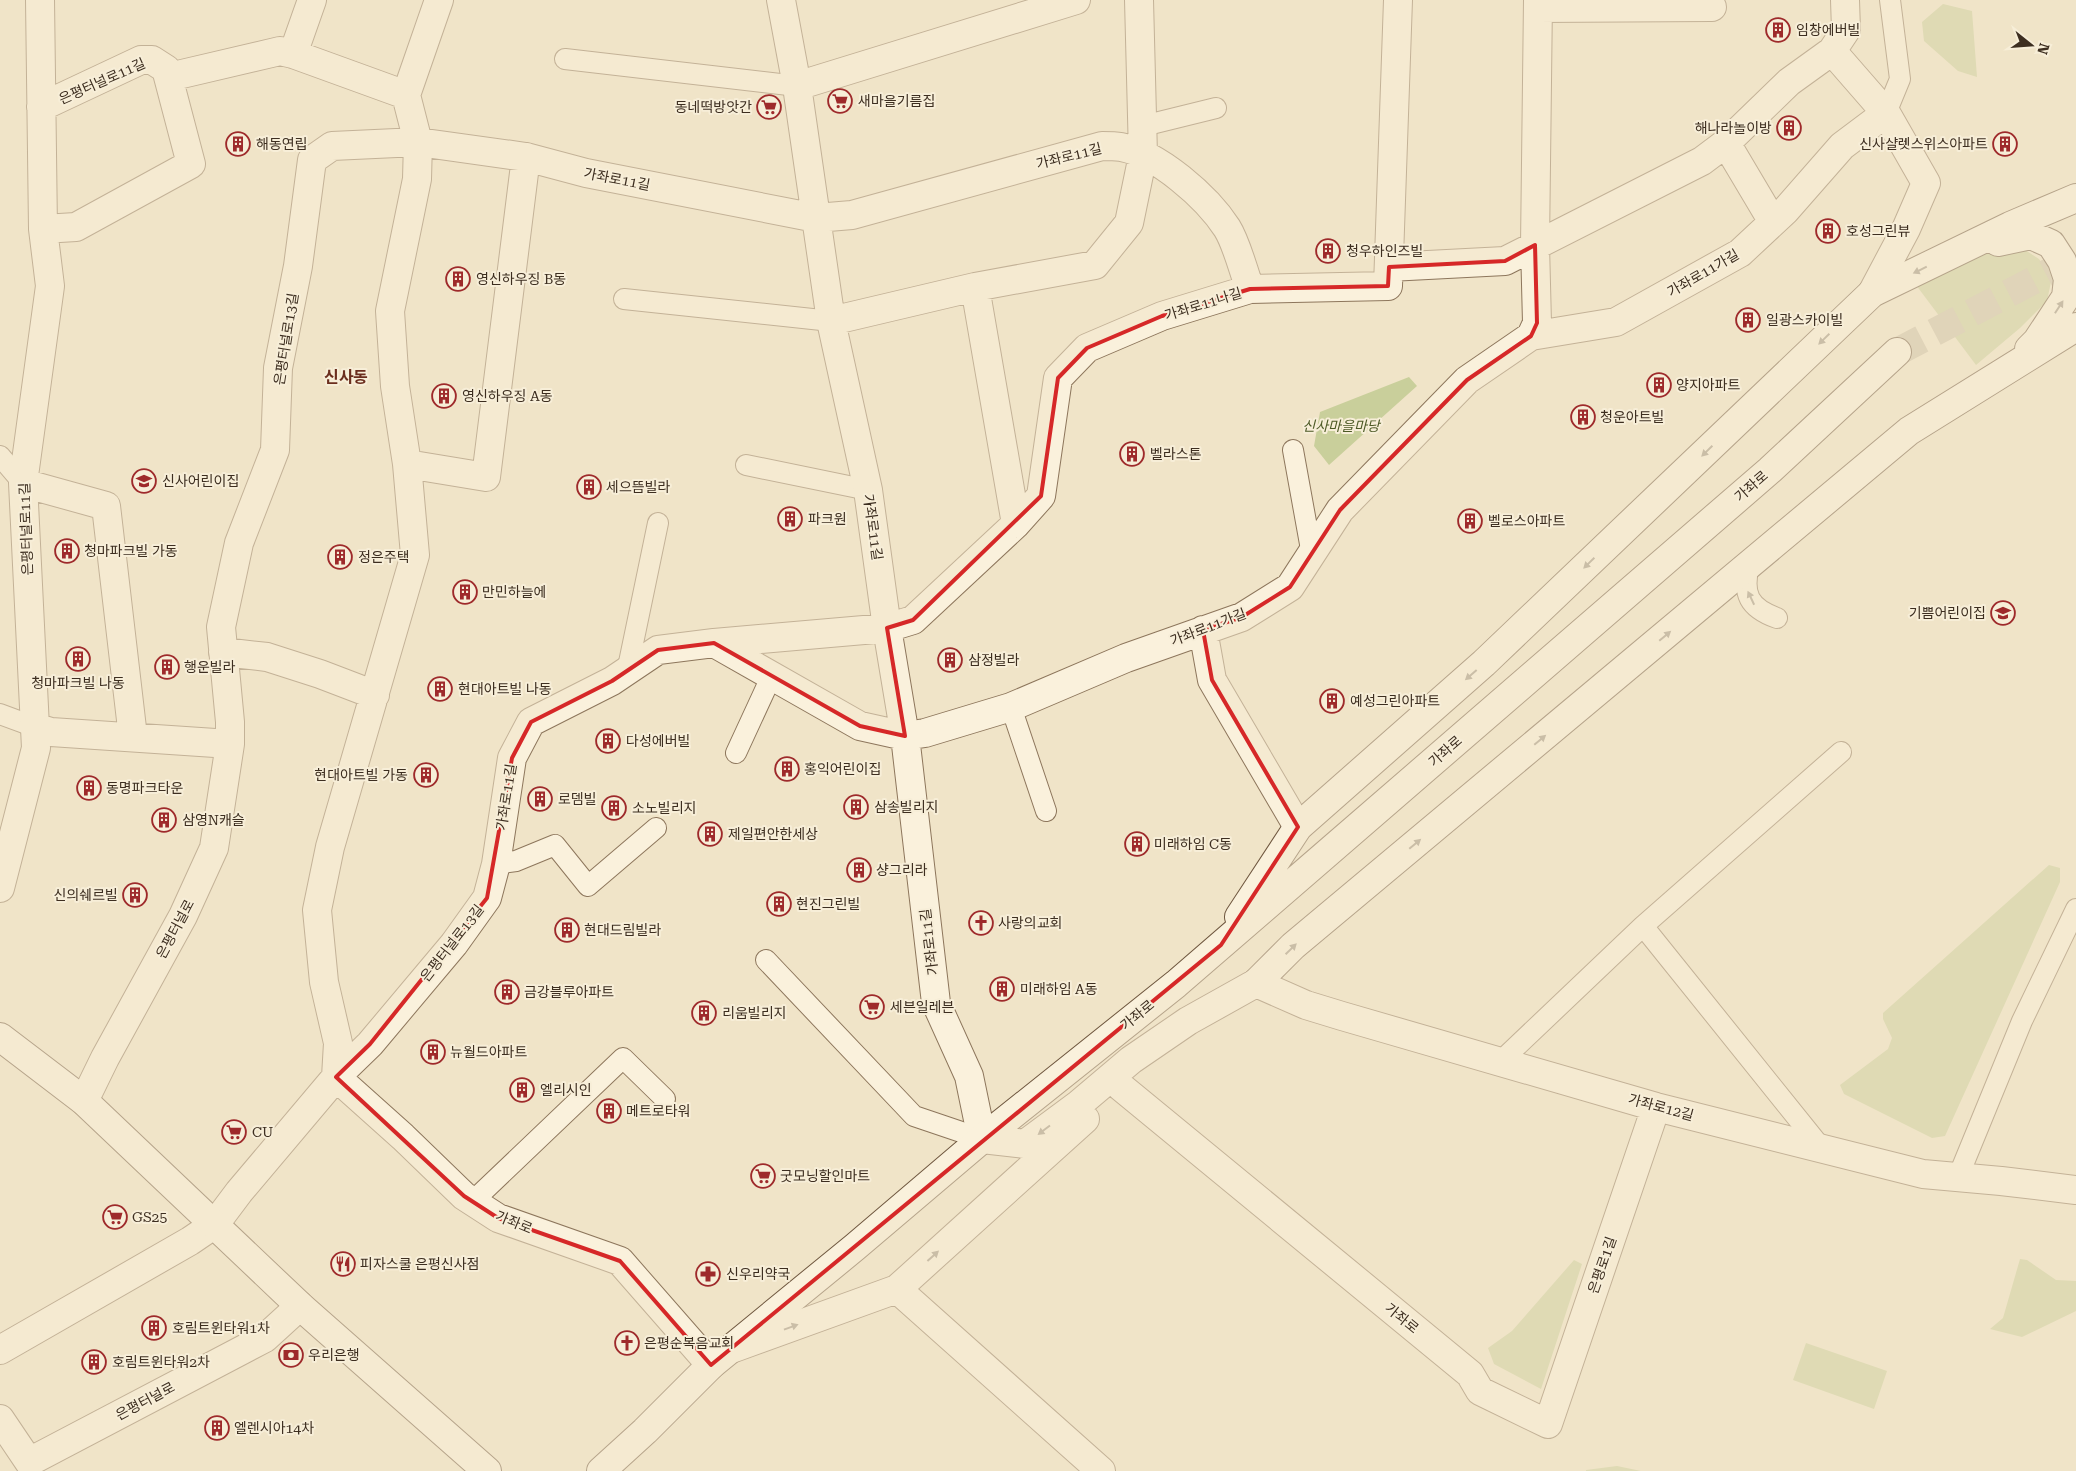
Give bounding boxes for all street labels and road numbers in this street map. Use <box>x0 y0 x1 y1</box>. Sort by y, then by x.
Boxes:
street label: 은평터널로11길 <box>56 55 148 107</box>
street label: 가좌로11길 <box>1034 140 1104 172</box>
street label: 가좌로11길 <box>582 165 652 193</box>
street label: 가좌로11가길 <box>1664 246 1742 300</box>
street label: 가좌로11나길 <box>1162 285 1244 323</box>
street label: 은평터널로13길 <box>271 292 301 386</box>
street label: 가좌로 <box>1731 467 1771 505</box>
street label: 은평터널로11길 <box>16 482 36 576</box>
street label: 가좌로11길 <box>860 493 886 561</box>
street label: 가좌로11가길 <box>1168 605 1248 649</box>
street label: 가좌로 <box>1425 732 1465 770</box>
street label: 가좌로11길 <box>493 763 519 831</box>
street label: 은평터널로 <box>153 897 197 961</box>
street label: 은평터널로13길 <box>417 901 487 985</box>
street label: 가좌로11길 <box>917 908 941 976</box>
street label: 가좌로 <box>1117 997 1157 1033</box>
street label: 가좌로12길 <box>1626 1091 1696 1123</box>
street label: 가좌로 <box>493 1207 535 1237</box>
street label: 은평로1길 <box>1585 1234 1619 1296</box>
street label: 가좌로 <box>1382 1300 1422 1336</box>
street label: 은평터널로 <box>113 1379 177 1423</box>

